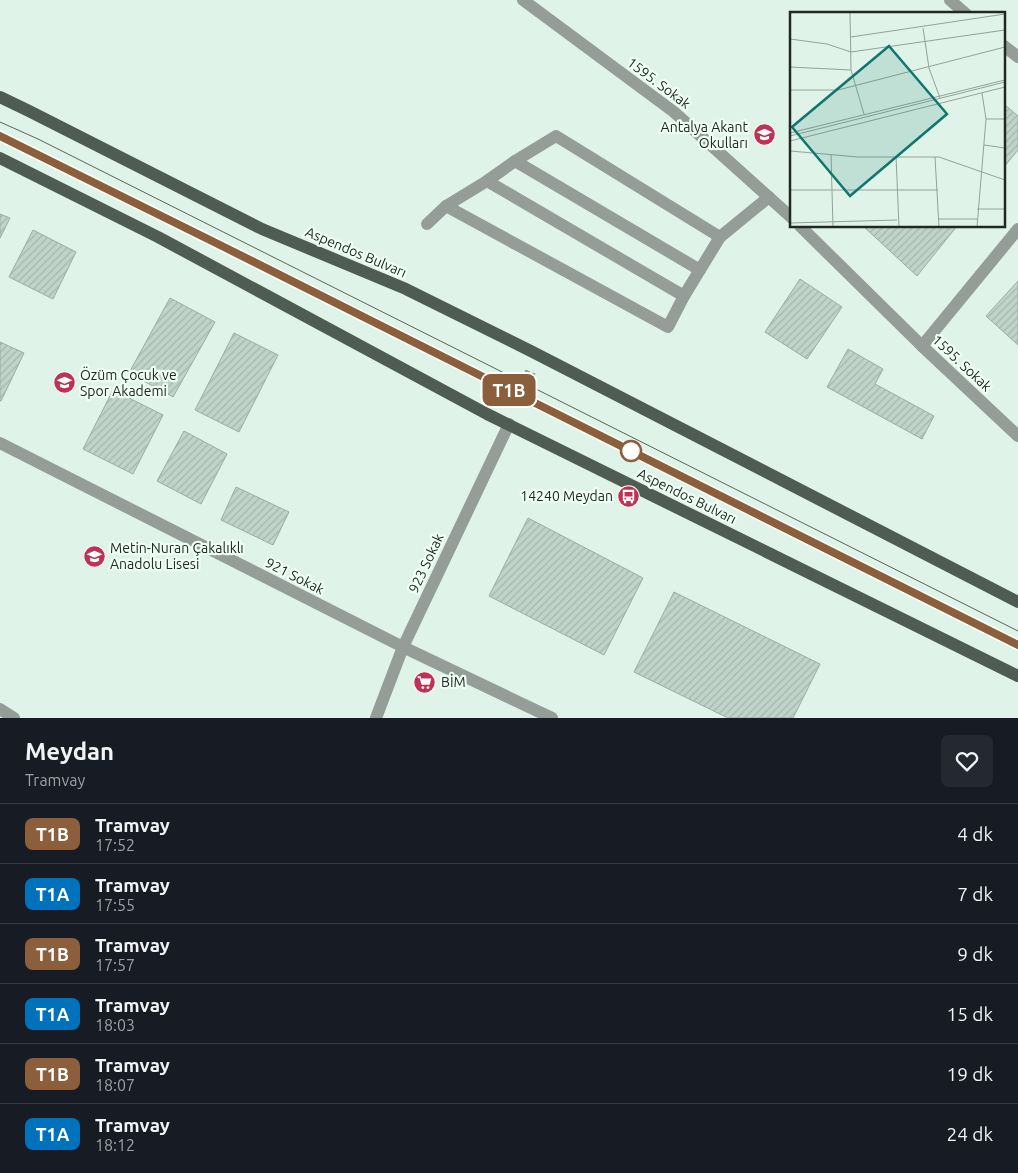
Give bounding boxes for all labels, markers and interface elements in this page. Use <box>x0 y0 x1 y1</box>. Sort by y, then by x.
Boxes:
inset map <box>790 12 1006 228</box>
street label: 1595. Sokak <box>624 54 694 112</box>
place label: Antalya Akant Okulları <box>661 119 748 151</box>
school or university icon: Antalya Akant Okulları <box>752 123 776 147</box>
street label: Aspendos Bulvarı <box>303 223 409 281</box>
street label: 1595. Sokak <box>929 332 995 394</box>
place label: Özüm Çocuk ve Spor Akademi <box>80 366 177 399</box>
school or university icon: Özüm Çocuk ve Spor Akademi <box>52 371 76 395</box>
line badge: T1B <box>480 374 538 406</box>
text: T1B <box>493 380 525 400</box>
unlabelled marker <box>620 440 642 462</box>
street label: Aspendos Bulvarı <box>635 465 739 527</box>
bus stop icon: 14240 Meydan <box>617 484 641 508</box>
place label: 14240 Meydan <box>520 488 613 504</box>
street label: 923 Sokak <box>405 531 447 595</box>
place label: Metin-Nuran Çakalıklı Anadolu Lisesi <box>110 540 244 572</box>
school or university icon: Metin-Nuran Çakalıklı Anadolu Lisesi <box>82 544 106 568</box>
street label: 921 Sokak <box>263 554 327 598</box>
supermarket icon: BİM <box>413 670 437 694</box>
place label: BİM <box>441 674 466 690</box>
button: heart <box>941 735 993 787</box>
text: Meydan <box>25 738 114 765</box>
text: Tramvay <box>25 771 85 789</box>
text: Tramvay <box>95 814 170 836</box>
text: 4 dk <box>957 823 993 845</box>
text: T1B <box>36 824 69 844</box>
text: 17:52 <box>95 836 135 854</box>
text: Tramvay <box>95 874 170 896</box>
text: 7 dk <box>957 883 993 905</box>
text: T1A <box>36 884 69 904</box>
text: 17:55 <box>95 896 135 914</box>
text: Tramvay <box>95 934 170 956</box>
text: 9 dk <box>957 943 993 965</box>
text: T1B <box>36 944 69 964</box>
text: 17:57 <box>95 956 135 974</box>
text: Tramvay <box>95 994 170 1016</box>
text: 15 dk <box>947 1003 993 1025</box>
text: T1A <box>36 1004 69 1024</box>
text: 18:03 <box>95 1016 135 1034</box>
text: Tramvay <box>95 1054 170 1076</box>
text: 19 dk <box>947 1063 993 1085</box>
text: T1B <box>36 1064 69 1084</box>
text: 18:07 <box>95 1076 135 1094</box>
text: Tramvay <box>95 1114 170 1136</box>
text: 24 dk <box>947 1123 993 1145</box>
text: T1A <box>36 1124 69 1144</box>
text: 18:12 <box>95 1136 135 1154</box>

